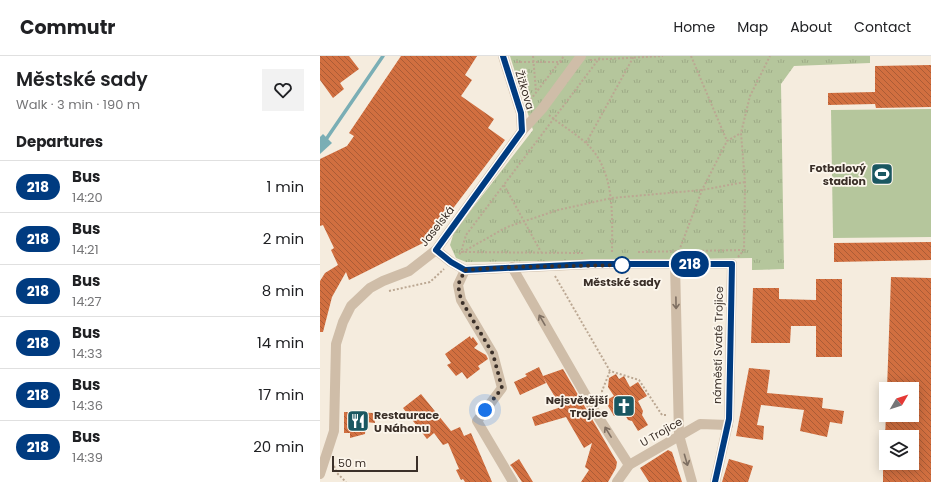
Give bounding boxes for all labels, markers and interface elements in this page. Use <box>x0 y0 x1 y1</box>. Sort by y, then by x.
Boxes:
text: Commutr <box>20 14 115 41</box>
text: Home <box>673 17 715 37</box>
text: Map <box>737 17 768 37</box>
text: About <box>790 17 832 37</box>
text: Contact <box>854 17 911 37</box>
text: Městské sady <box>16 66 148 93</box>
button: heart <box>262 69 304 111</box>
street label: Žižkova <box>512 69 538 111</box>
text: Walk · 3 min · 190 m <box>16 95 140 114</box>
text: Departures <box>16 131 103 152</box>
place label: Fotbalový stadion <box>809 160 866 189</box>
sports icon: Fotbalový stadion <box>869 161 895 187</box>
text: Bus <box>72 166 100 187</box>
text: 1 min <box>266 176 304 197</box>
text: 218 <box>27 177 49 197</box>
text: 14:20 <box>72 188 103 207</box>
street label: Jaselská <box>416 202 458 250</box>
text: Bus <box>72 218 100 239</box>
text: 2 min <box>263 228 304 249</box>
text: 218 <box>27 229 49 249</box>
text: 14:21 <box>72 240 99 259</box>
line badge: 218 <box>667 251 713 277</box>
text: 218 <box>679 254 701 274</box>
marker: Městské sady <box>613 256 631 274</box>
text: Bus <box>72 270 100 291</box>
place label: Městské sady <box>583 274 661 290</box>
text: 8 min <box>262 280 304 301</box>
text: 218 <box>27 281 49 301</box>
street label: náměstí Svaté Trojice <box>709 286 727 404</box>
text: 14:27 <box>72 292 102 311</box>
one-way arrow <box>672 296 680 309</box>
one-way arrow <box>538 314 546 326</box>
text: Bus <box>72 322 100 343</box>
text: 14 min <box>257 332 304 353</box>
text: 218 <box>27 333 49 353</box>
text: 14:33 <box>72 344 102 363</box>
text: Bus <box>72 374 100 395</box>
north arrow <box>879 382 919 422</box>
map controls <box>879 382 919 470</box>
text: 17 min <box>258 384 304 405</box>
text: 218 <box>27 385 49 405</box>
place label: Nejsvětější Trojice <box>546 392 608 421</box>
church icon: Nejsvětější Trojice <box>611 393 637 419</box>
text: 14:36 <box>72 396 103 415</box>
your location <box>475 400 495 420</box>
place label: Restaurace U Náhonu <box>374 407 439 436</box>
restaurant icon: Restaurace U Náhonu <box>345 408 371 434</box>
street label: U Trojice <box>637 413 685 451</box>
text: Bus <box>72 426 100 447</box>
one-way arrow <box>603 426 611 438</box>
button: layers <box>879 430 919 470</box>
text: 20 min <box>253 436 304 457</box>
text: 218 <box>27 437 49 457</box>
text: 14:39 <box>72 448 103 467</box>
scale bar <box>332 454 418 473</box>
one-way arrow <box>683 454 690 467</box>
text: 50 m <box>338 455 366 471</box>

